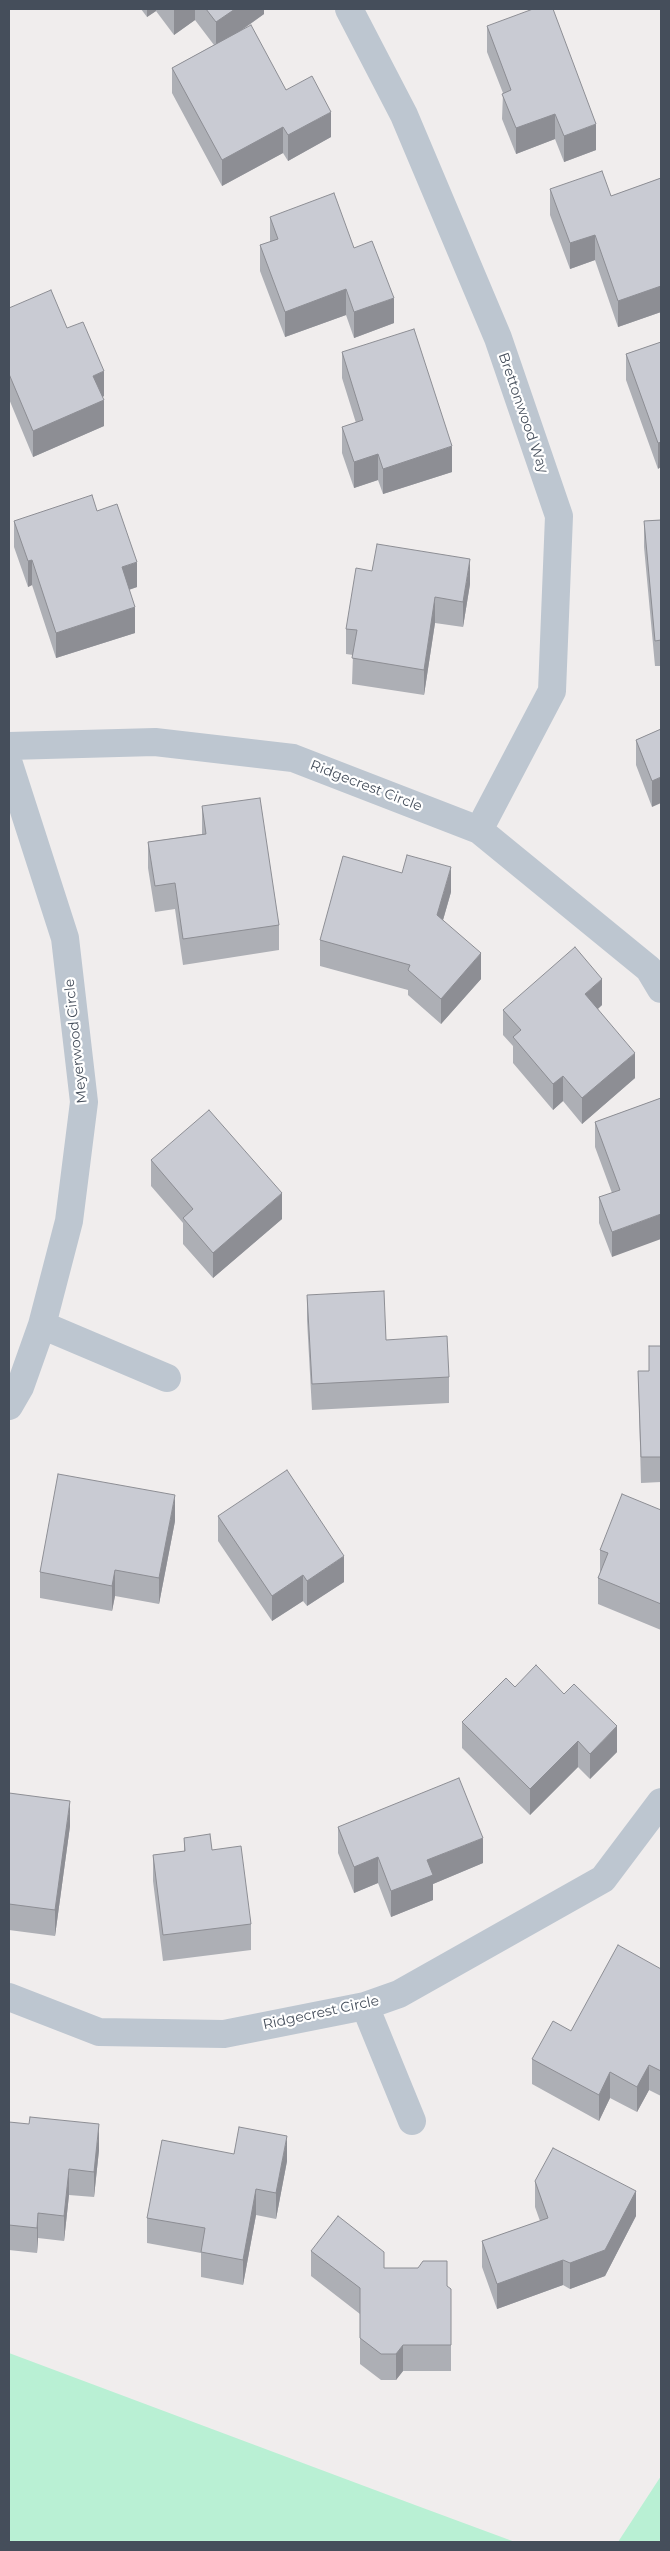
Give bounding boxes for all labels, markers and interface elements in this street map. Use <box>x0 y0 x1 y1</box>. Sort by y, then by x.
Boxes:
street label: Brettonwood Way <box>494 350 552 476</box>
street label: Ridgecrest Circle <box>308 757 424 815</box>
street label: Meyerwood Circle <box>61 978 91 1104</box>
street label: Ridgecrest Circle <box>261 1992 381 2034</box>

